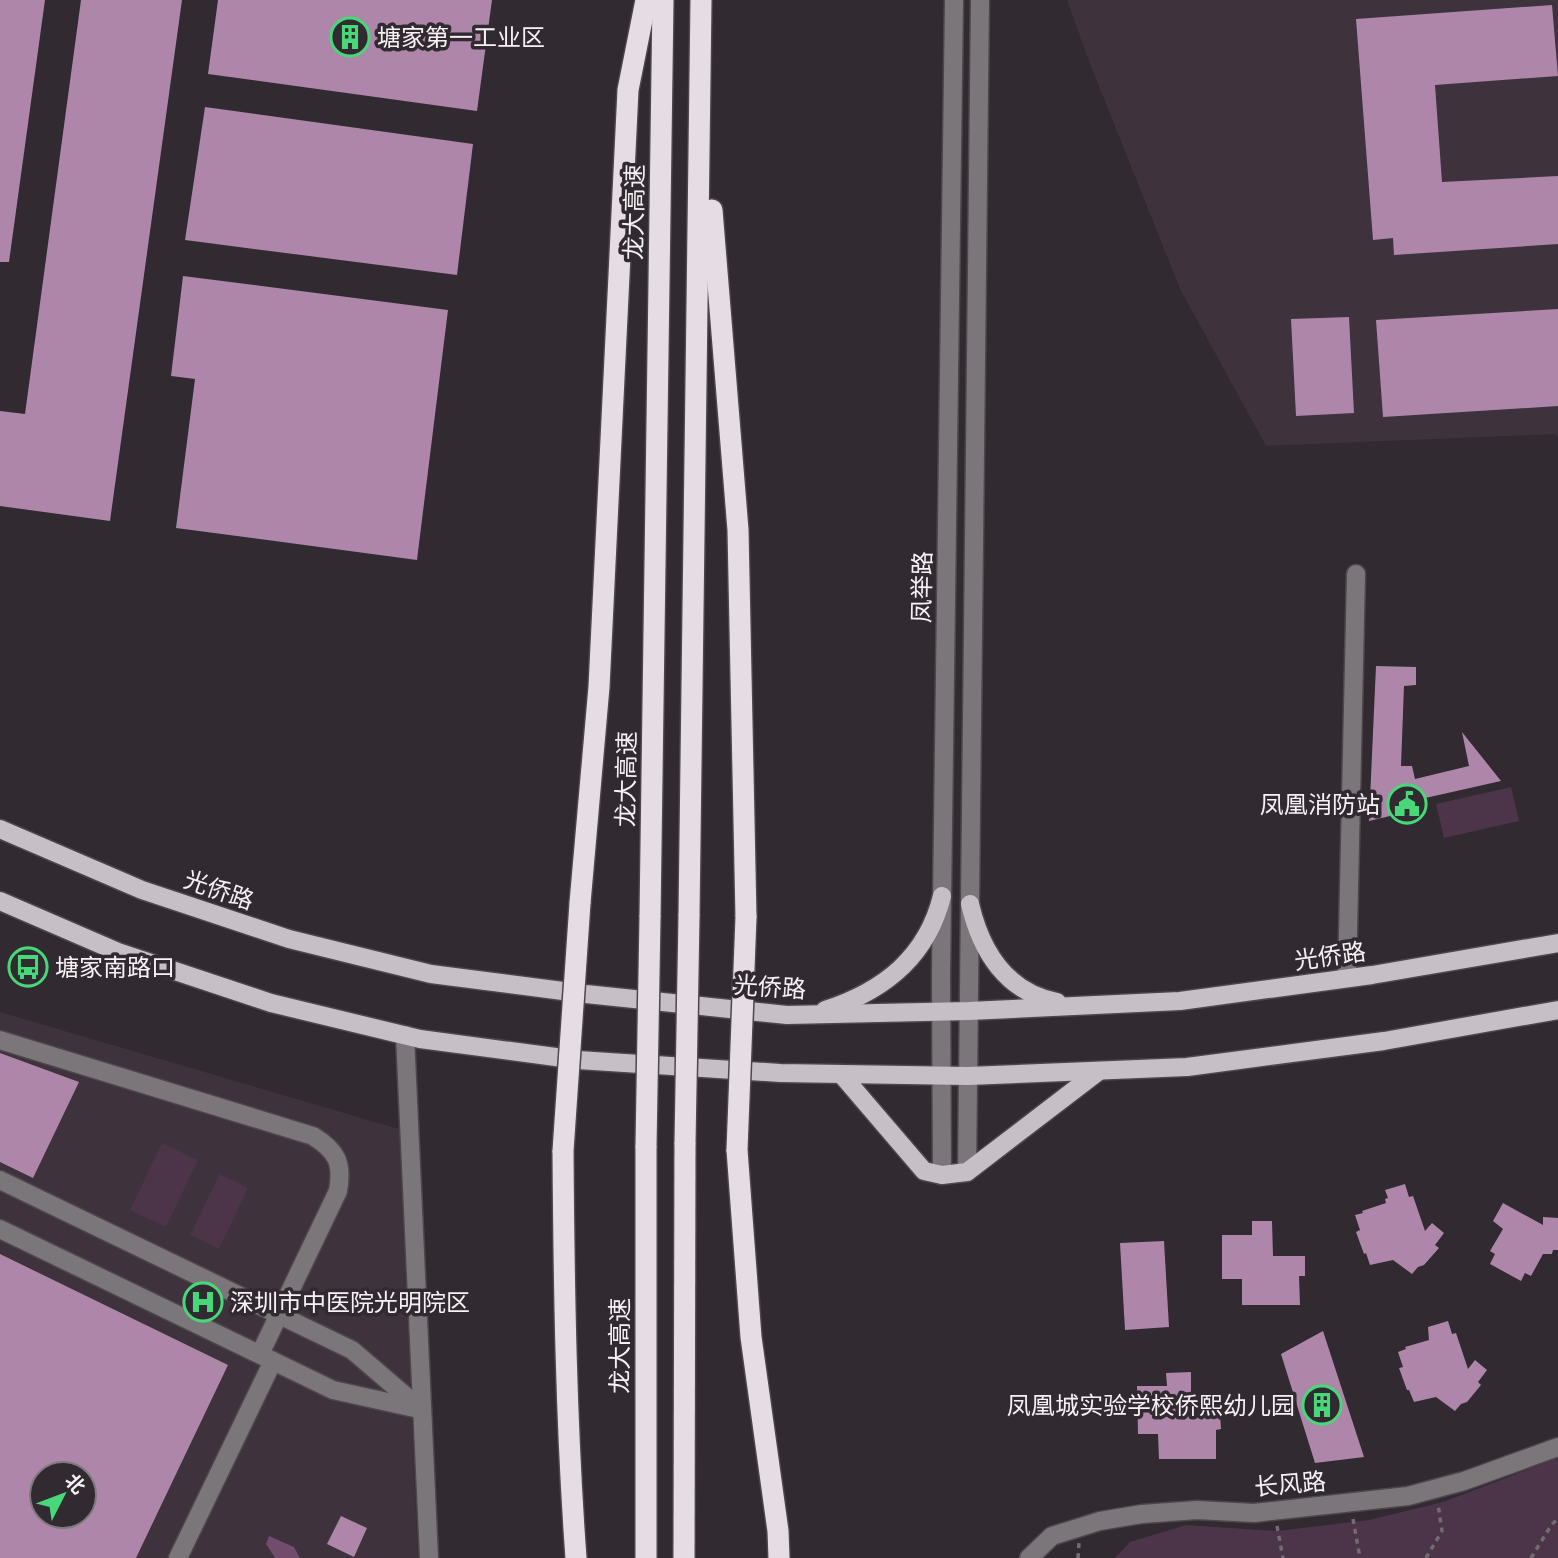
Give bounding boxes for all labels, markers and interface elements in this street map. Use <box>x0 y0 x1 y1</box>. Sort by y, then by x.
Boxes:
building icon: 塘家第一工业区 <box>329 16 371 58</box>
place label: 塘家第一工业区 <box>377 23 545 52</box>
street label: 龙大高速 <box>619 164 649 260</box>
street label: 凤举路 <box>907 551 937 623</box>
street label: 龙大高速 <box>611 731 641 827</box>
public building icon: 凤凰消防站 <box>1386 783 1428 825</box>
place label: 凤凰消防站 <box>1260 790 1380 819</box>
street label: 光侨路 <box>180 865 258 915</box>
street label: 光侨路 <box>1292 937 1368 975</box>
bus stop icon: 塘家南路口 <box>7 946 49 988</box>
place label: 塘家南路口 <box>55 953 175 982</box>
street label: 光侨路 <box>733 970 807 1004</box>
hospital icon: 深圳市中医院光明院区 <box>182 1281 224 1323</box>
place label: 深圳市中医院光明院区 <box>230 1288 470 1317</box>
street label: 龙大高速 <box>605 1298 634 1394</box>
building icon: 凤凰城实验学校侨熙幼儿园 <box>1301 1384 1343 1426</box>
place label: 凤凰城实验学校侨熙幼儿园 <box>1007 1391 1295 1420</box>
north arrow <box>28 1460 98 1530</box>
street label: 长风路 <box>1253 1466 1327 1502</box>
text: 北 <box>60 1469 90 1499</box>

